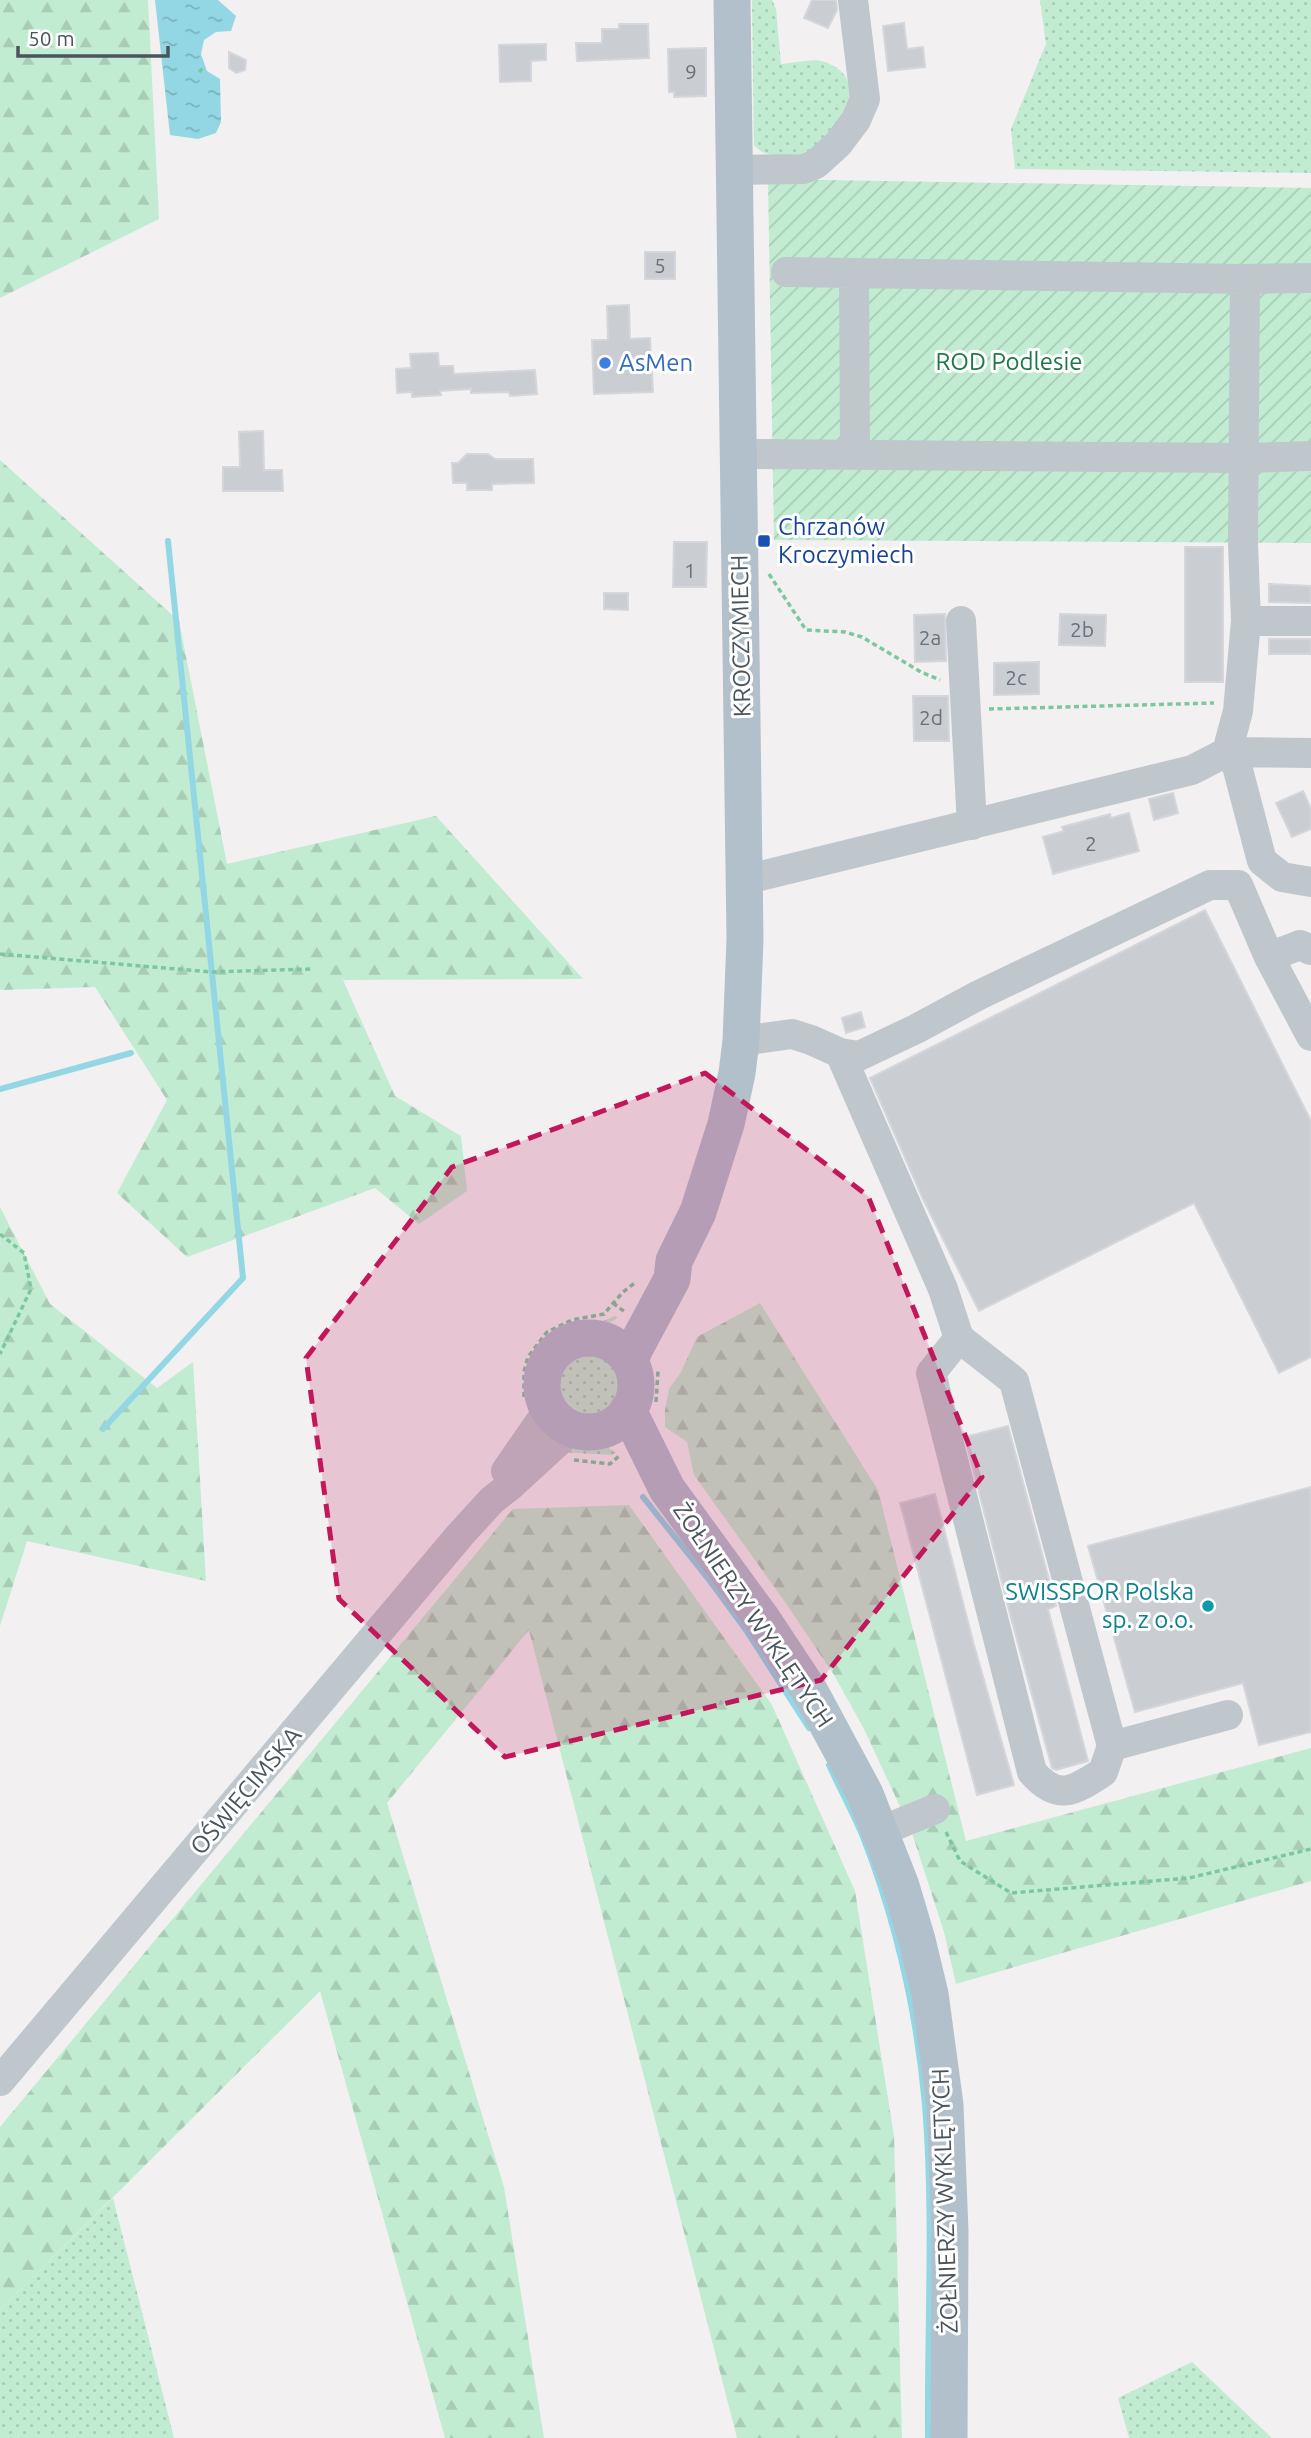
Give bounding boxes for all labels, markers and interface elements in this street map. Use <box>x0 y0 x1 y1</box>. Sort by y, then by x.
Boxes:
scale bar <box>18 14 168 58</box>
text: 50 m <box>28 26 75 50</box>
house number: 9 <box>685 59 697 83</box>
house number: 5 <box>654 253 666 277</box>
park label: ROD Podlesie <box>935 348 1083 375</box>
place label: AsMen <box>619 349 693 376</box>
marker: AsMen <box>597 355 613 371</box>
place label: Chrzanów Kroczymiech <box>778 513 914 568</box>
marker: Chrzanów Kroczymiech <box>756 533 772 549</box>
street label: KROCZYMIECH <box>726 555 755 717</box>
house number: 1 <box>684 558 696 582</box>
house number: 2b <box>1070 617 1094 641</box>
house number: 2a <box>919 625 941 649</box>
house number: 2c <box>1005 665 1027 689</box>
house number: 2d <box>919 705 943 729</box>
house number: 2 <box>1085 831 1097 855</box>
street label: ŻOŁNIERZY WYKLĘTYCH <box>668 1497 839 1732</box>
place label: SWISSPOR Polska sp. z o.o. <box>1005 1578 1194 1633</box>
marker: SWISSPOR Polska sp. z o.o. <box>1200 1598 1216 1614</box>
street label: OŚWIĘCIMSKA <box>184 1721 307 1860</box>
street label: ŻOŁNIERZY WYKLĘTYCH <box>926 2068 963 2334</box>

